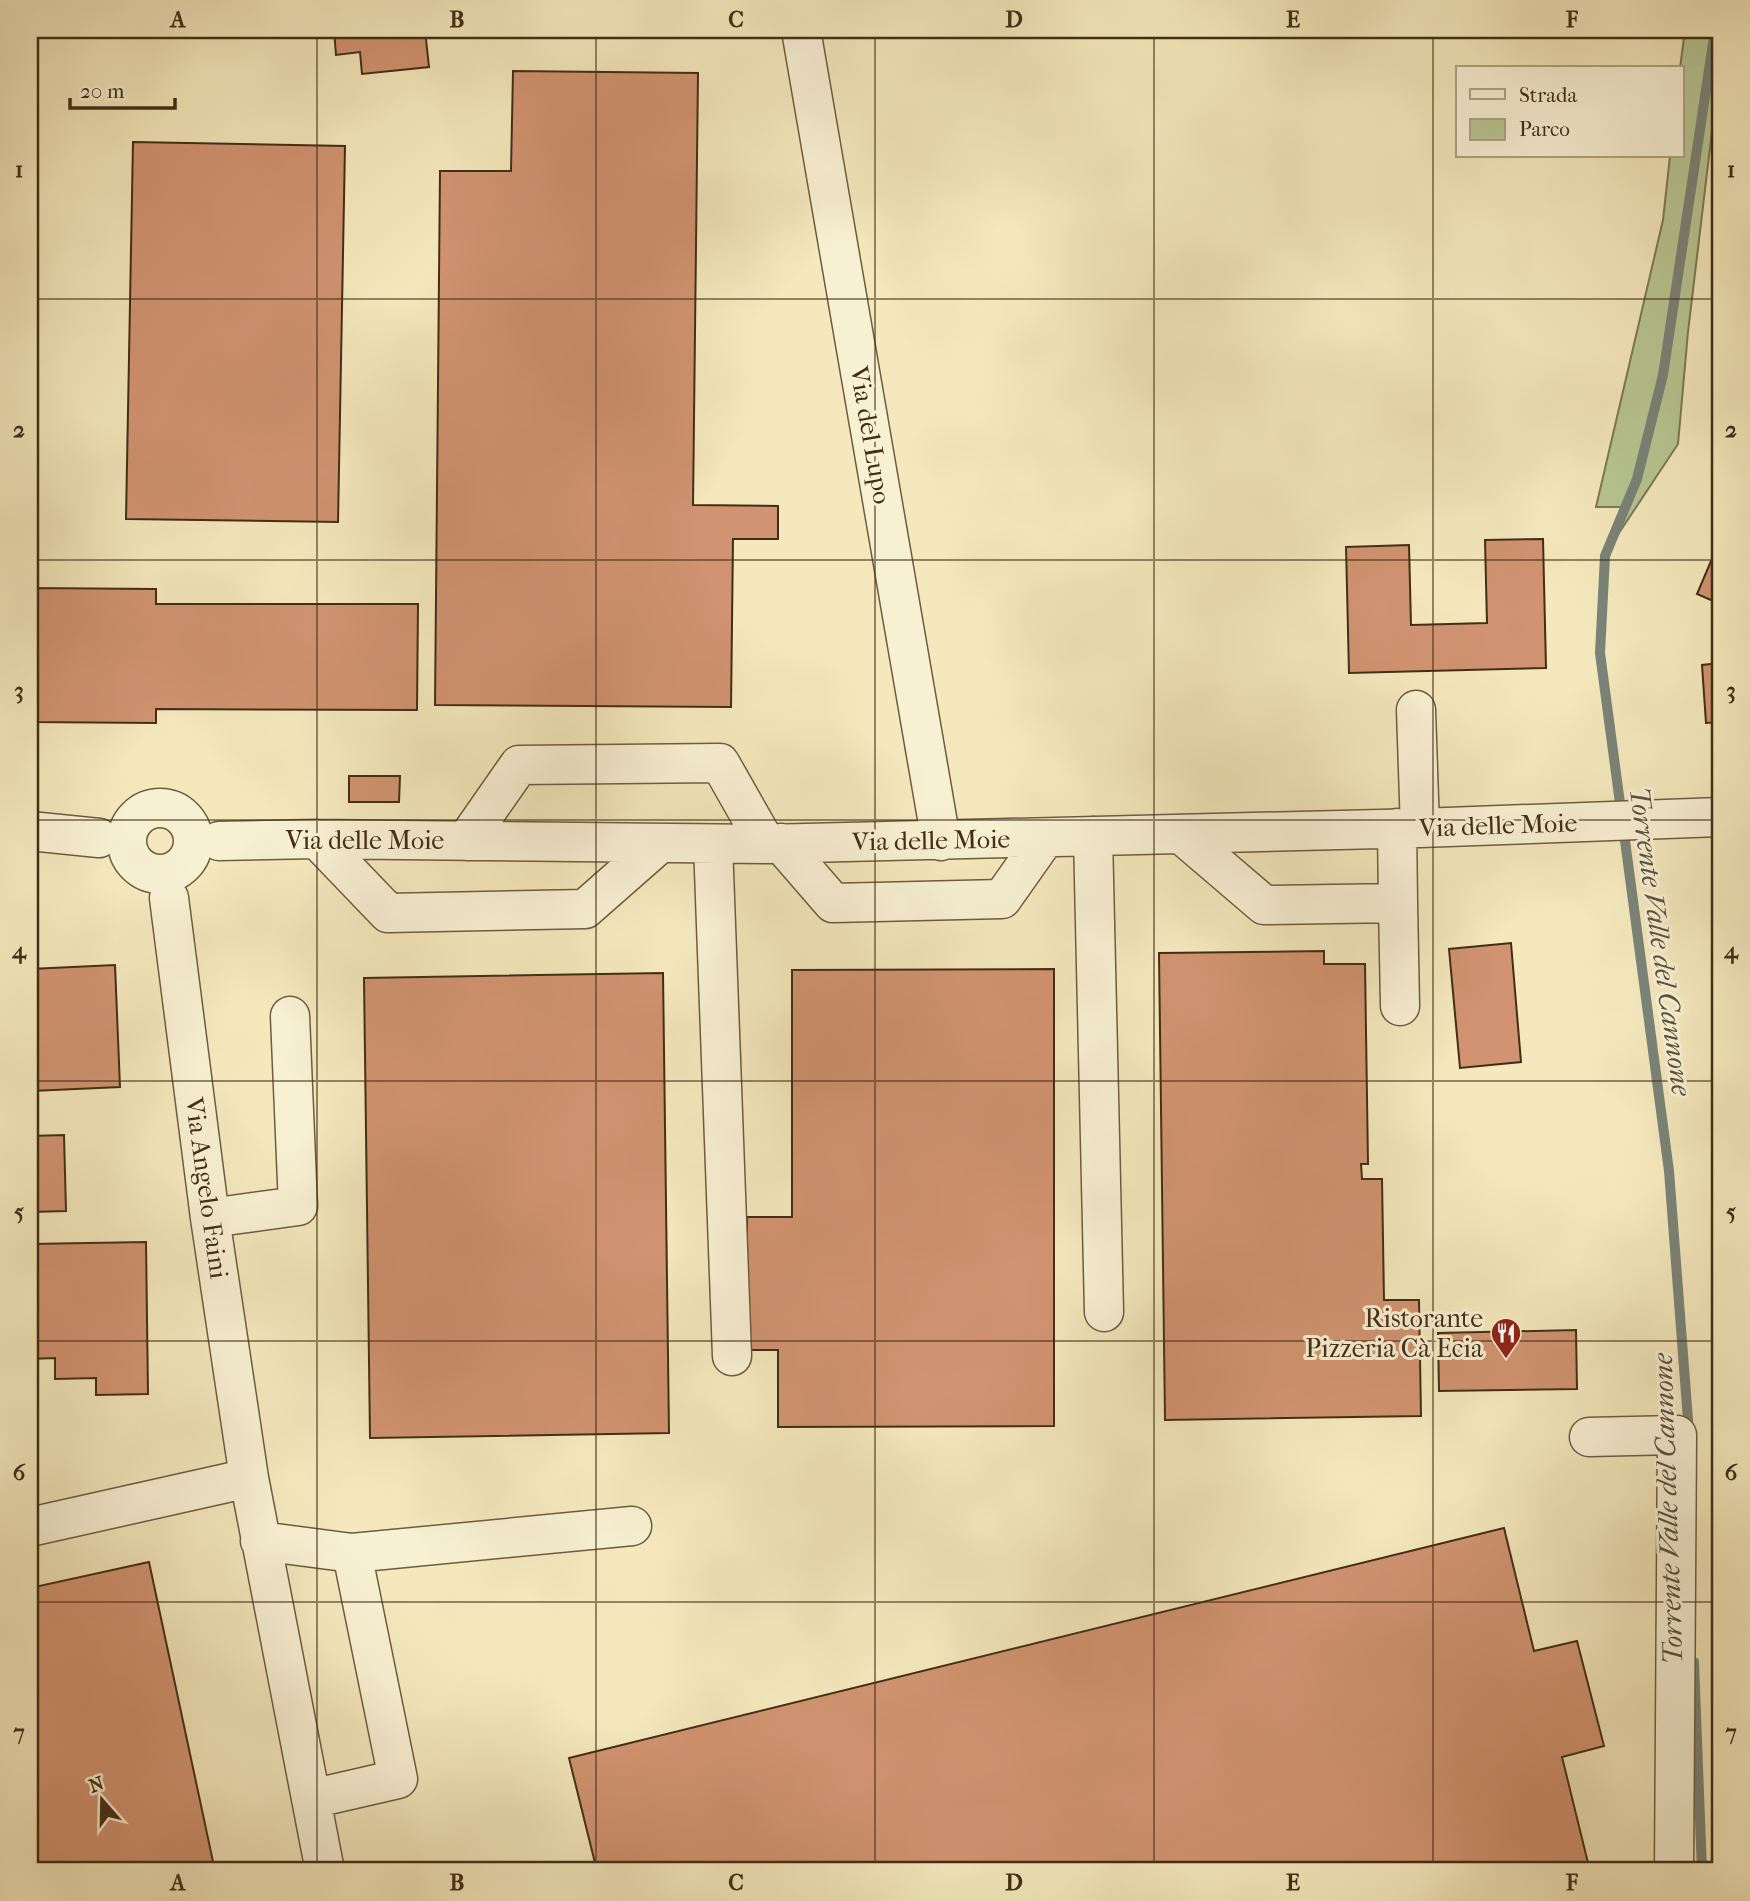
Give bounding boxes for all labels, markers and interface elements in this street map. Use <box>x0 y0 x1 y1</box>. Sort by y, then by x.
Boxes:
text: A <box>169 6 187 33</box>
text: B <box>450 6 465 33</box>
text: C <box>728 6 744 33</box>
text: D <box>1005 6 1023 33</box>
text: E <box>1286 6 1300 33</box>
text: F <box>1565 6 1579 33</box>
scale bar <box>70 66 175 110</box>
legend <box>1456 66 1684 158</box>
text: 20 m <box>80 79 125 103</box>
text: Strada <box>1519 83 1577 107</box>
text: Parco <box>1519 117 1570 141</box>
text: 1 <box>15 156 23 183</box>
text: 1 <box>1727 156 1735 183</box>
street label: Via del Lupo <box>843 363 898 506</box>
text: 2 <box>13 416 25 443</box>
text: 2 <box>1725 416 1737 443</box>
text: 3 <box>14 677 24 704</box>
text: 3 <box>1726 677 1736 704</box>
water label: Torrente Valle del Cannone <box>1622 785 1699 1098</box>
street label: Via delle Moie <box>1417 807 1578 844</box>
street label: Via delle Moie <box>851 824 1011 857</box>
street label: Via delle Moie <box>285 825 444 856</box>
text: 4 <box>11 937 27 964</box>
text: 4 <box>1723 937 1739 964</box>
street label: Via Angelo Faini <box>178 1094 235 1281</box>
text: 5 <box>14 1198 24 1225</box>
text: 5 <box>1726 1198 1736 1225</box>
place label: Ristorante Pizzeria Cà Ecia <box>1305 1303 1484 1364</box>
restaurant icon: Ristorante Pizzeria Cà Ecia <box>1489 1316 1523 1360</box>
water label: Torrente Valle del Cannone <box>1646 1352 1689 1665</box>
text: 6 <box>13 1459 26 1486</box>
text: 6 <box>1725 1459 1738 1486</box>
text: 7 <box>12 1719 25 1746</box>
text: 7 <box>1724 1719 1737 1746</box>
north arrow <box>66 1764 136 1834</box>
text: N <box>86 1772 108 1798</box>
text: A <box>169 1869 187 1896</box>
text: B <box>450 1869 465 1896</box>
text: C <box>728 1869 744 1896</box>
text: D <box>1005 1869 1023 1896</box>
text: E <box>1286 1869 1300 1896</box>
text: F <box>1565 1869 1579 1896</box>

